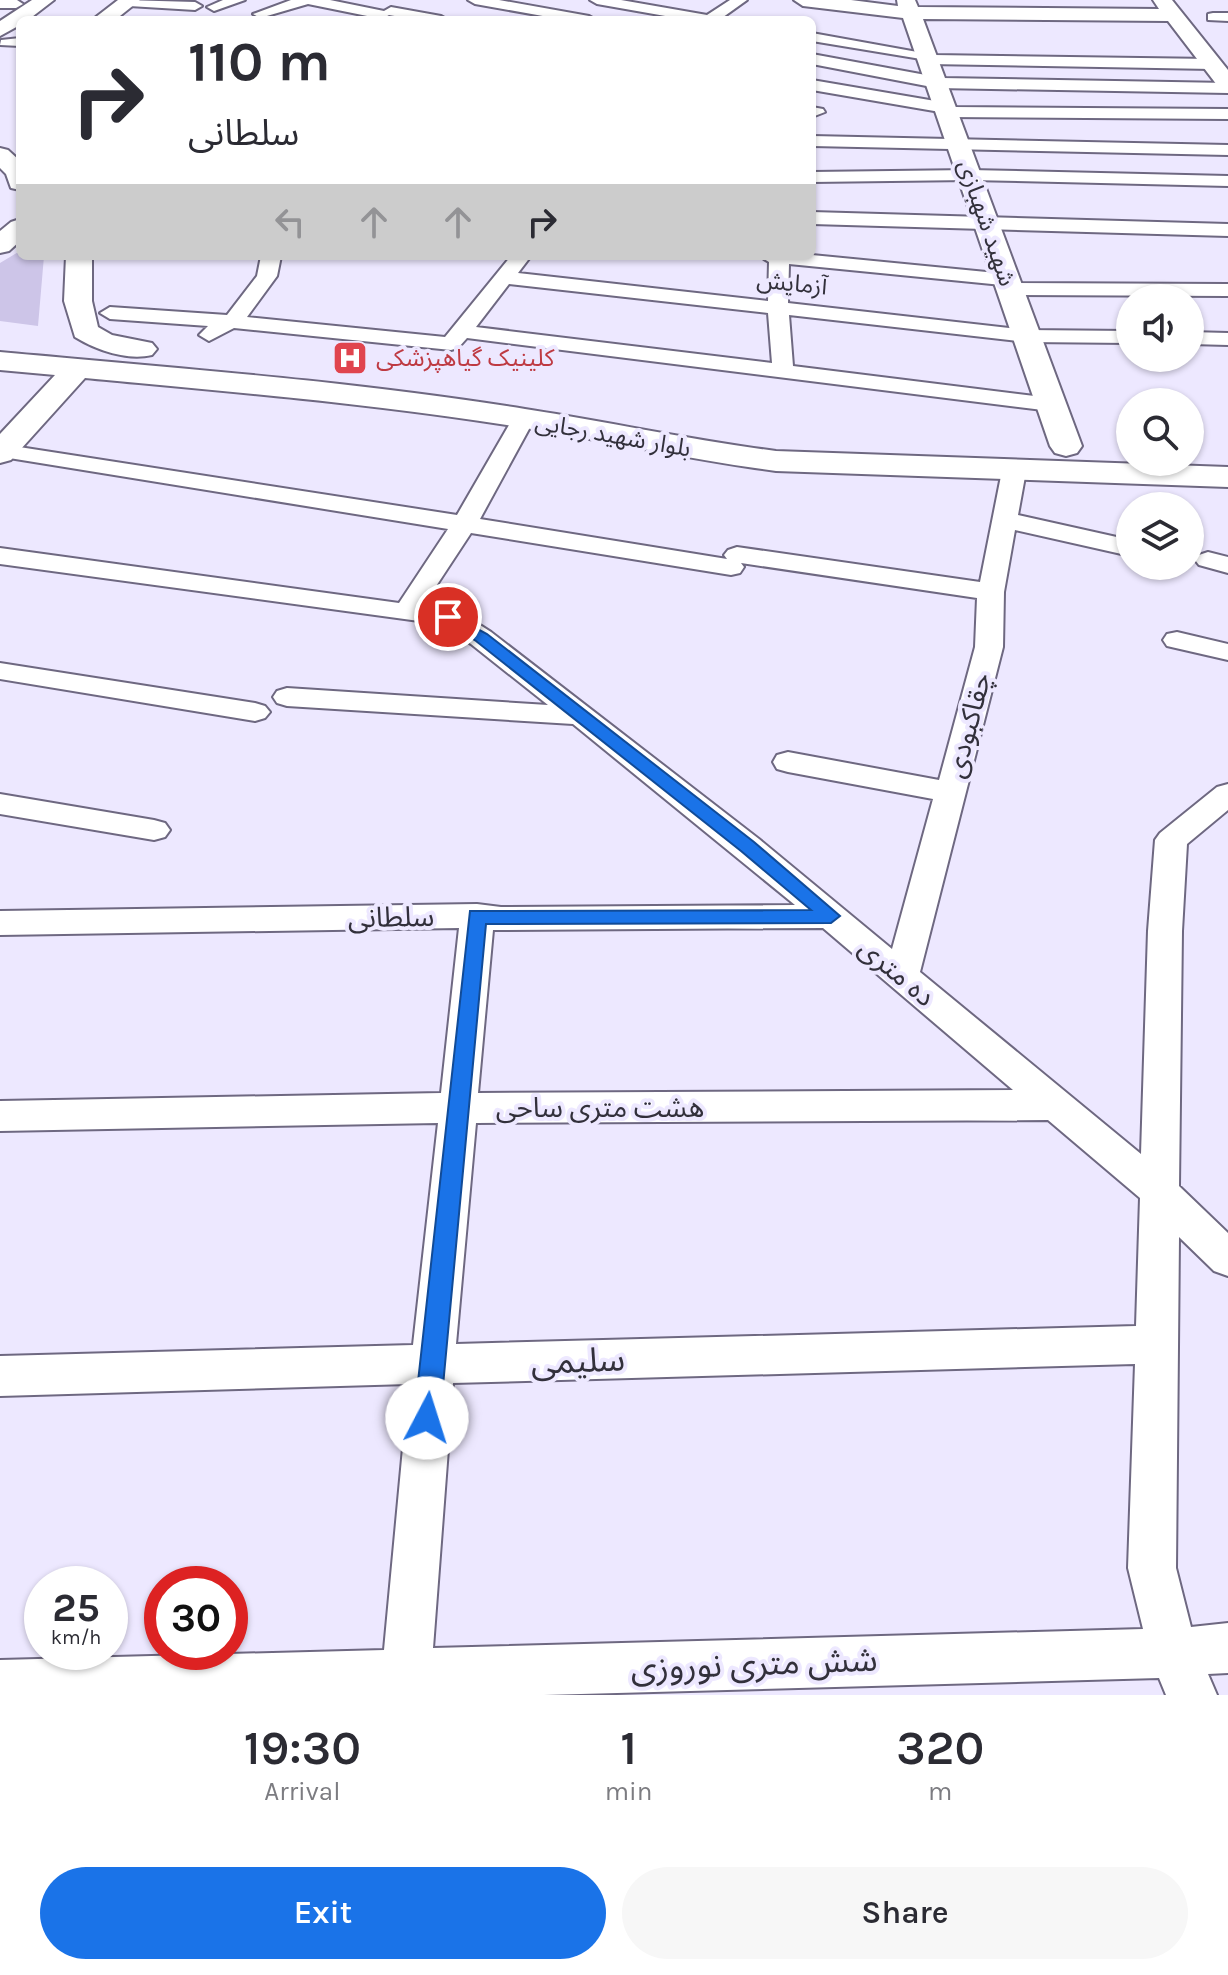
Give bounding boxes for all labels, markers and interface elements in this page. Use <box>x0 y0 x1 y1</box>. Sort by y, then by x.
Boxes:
text: 110 m <box>188 29 331 94</box>
icon: right <box>56 48 160 152</box>
text: سلطانی <box>188 112 299 154</box>
street label: شهید شهبازی <box>952 156 1022 290</box>
icon: left <box>268 200 312 244</box>
icon: ahead <box>352 200 396 244</box>
icon: ahead <box>436 200 480 244</box>
icon: right <box>520 200 564 244</box>
street label: آزمایش <box>755 265 830 301</box>
map controls <box>1116 284 1204 580</box>
button: sound <box>1116 284 1204 372</box>
hospital icon: کلینیک گیاهپزشکی <box>331 339 369 377</box>
place label: کلینیک گیاهپزشکی <box>376 344 555 373</box>
button: search <box>1116 388 1204 476</box>
street label: بلوار شهید رجایی <box>533 408 693 462</box>
button: layers <box>1116 492 1204 580</box>
pin <box>414 583 482 651</box>
icon: arrive <box>426 595 470 639</box>
street label: چقاکبودی <box>938 669 999 781</box>
street label: سلطانی <box>347 900 435 934</box>
street label: ده متری <box>852 931 942 1013</box>
street label: هشت متری ساحی <box>496 1091 704 1124</box>
street label: سلیمی <box>530 1339 626 1383</box>
position arrow <box>385 1376 469 1460</box>
speed limit sign: 30 <box>144 1566 248 1670</box>
text: 25 <box>52 1584 100 1631</box>
text: km/h <box>51 1626 101 1649</box>
street label: شش متری نوروزی <box>630 1640 878 1688</box>
text: 19:30 <box>244 1720 361 1776</box>
text: 1 <box>620 1720 637 1776</box>
text: 320 <box>896 1720 984 1776</box>
text: Arrival <box>264 1776 340 1807</box>
text: min <box>605 1776 653 1807</box>
text: m <box>928 1776 952 1807</box>
button: Exit <box>40 1867 606 1959</box>
button: Share <box>622 1867 1188 1959</box>

